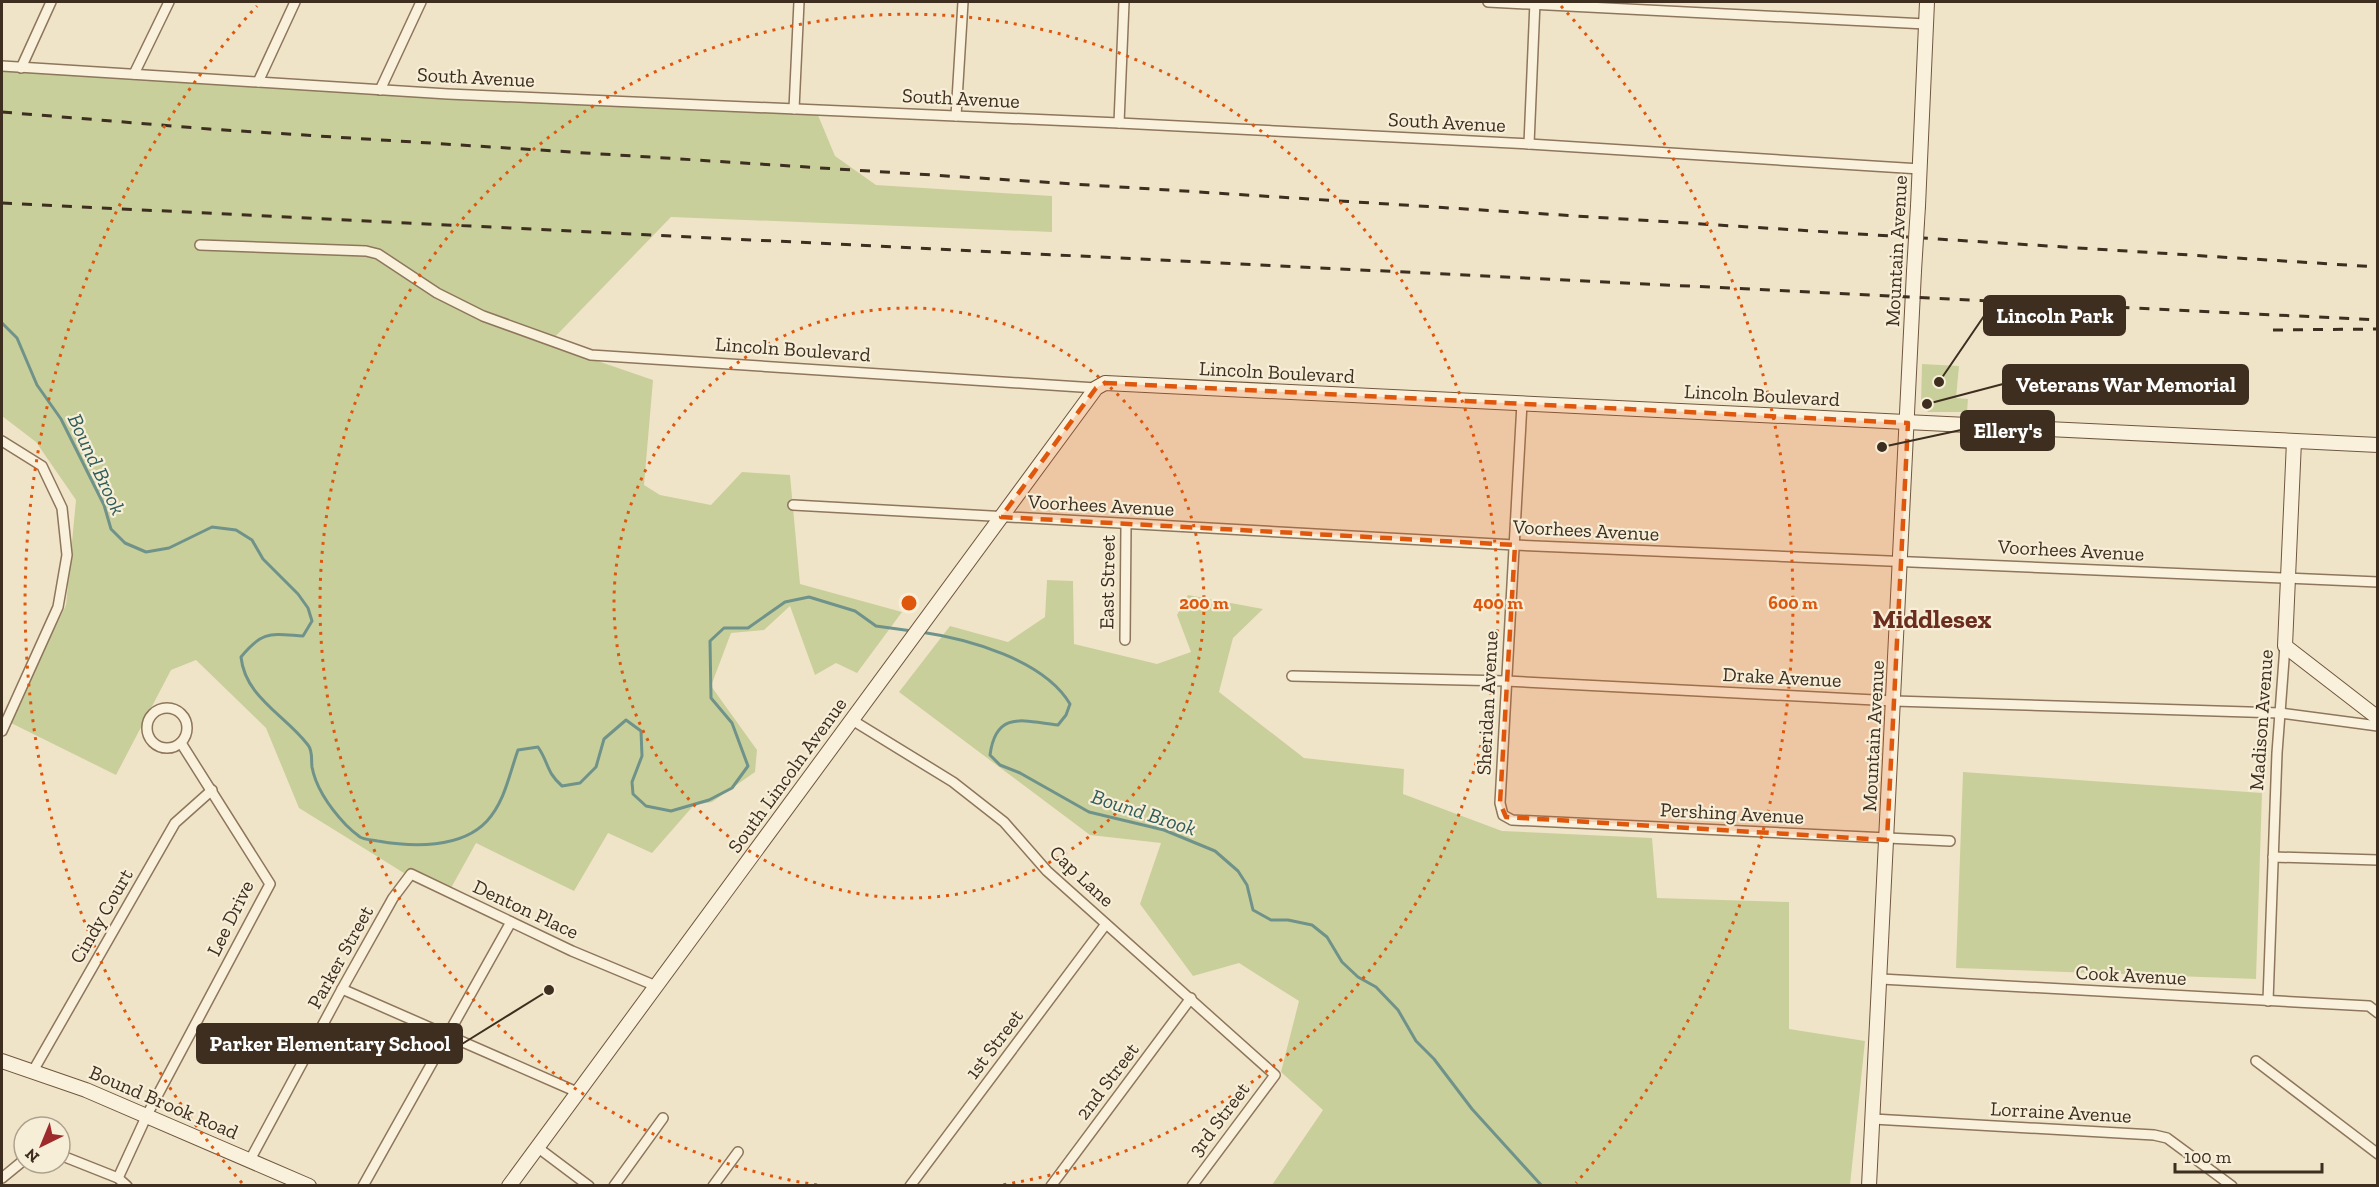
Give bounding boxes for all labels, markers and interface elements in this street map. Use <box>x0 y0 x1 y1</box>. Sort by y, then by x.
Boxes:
street label: South Avenue <box>417 62 535 92</box>
street label: South Avenue <box>902 83 1020 113</box>
street label: South Avenue <box>1388 107 1506 137</box>
street label: Mountain Avenue <box>1880 175 1912 327</box>
callout: Lincoln Park <box>1984 296 2125 335</box>
text: Lincoln Park <box>1996 303 2114 328</box>
street label: Lincoln Boulevard <box>714 332 872 366</box>
street label: Lincoln Boulevard <box>1199 356 1356 388</box>
callout: Veterans War Memorial <box>2003 365 2248 404</box>
text: Veterans War Memorial <box>2016 372 2236 397</box>
street label: Lincoln Boulevard <box>1684 379 1841 411</box>
water label: Bound Brook <box>63 410 131 518</box>
callout: Ellery's <box>1961 411 2054 450</box>
text: Ellery's <box>1974 418 2043 443</box>
street label: Voorhees Avenue <box>1026 489 1175 521</box>
street label: Voorhees Avenue <box>1511 514 1660 546</box>
street label: East Street <box>1094 534 1120 630</box>
street label: Voorhees Avenue <box>1996 534 2145 566</box>
text: 200 m <box>1179 592 1229 614</box>
text: 400 m <box>1473 592 1523 614</box>
text: 600 m <box>1768 592 1818 614</box>
centre of rings <box>899 593 919 613</box>
district label: Middlesex <box>1872 603 1992 635</box>
street label: Sheridan Avenue <box>1471 630 1503 776</box>
street label: Madison Avenue <box>2244 649 2278 791</box>
street label: Mountain Avenue <box>1857 660 1889 812</box>
street label: Drake Avenue <box>1722 662 1842 692</box>
street label: South Lincoln Avenue <box>722 692 852 858</box>
water label: Bound Brook <box>1088 783 1200 841</box>
street label: Pershing Avenue <box>1659 797 1805 829</box>
street label: Cap Lane <box>1045 840 1119 912</box>
street label: Cindy Court <box>64 864 138 968</box>
street label: Denton Place <box>469 874 583 944</box>
street label: Lee Drive <box>201 876 259 960</box>
street label: Parker Street <box>302 901 378 1013</box>
street label: Cook Avenue <box>2075 960 2187 990</box>
street label: 1st Street <box>960 1004 1028 1084</box>
callout: Parker Elementary School <box>197 1024 462 1063</box>
text: Parker Elementary School <box>210 1031 450 1056</box>
street label: 2nd Street <box>1070 1037 1144 1124</box>
street label: Bound Brook Road <box>86 1060 242 1144</box>
street label: 3rd Street <box>1183 1077 1255 1161</box>
street label: Lorraine Avenue <box>1990 1096 2132 1128</box>
north arrow <box>12 1115 72 1175</box>
scale bar <box>2175 1136 2322 1174</box>
text: N <box>21 1145 43 1167</box>
text: 100 m <box>2184 1146 2232 1168</box>

